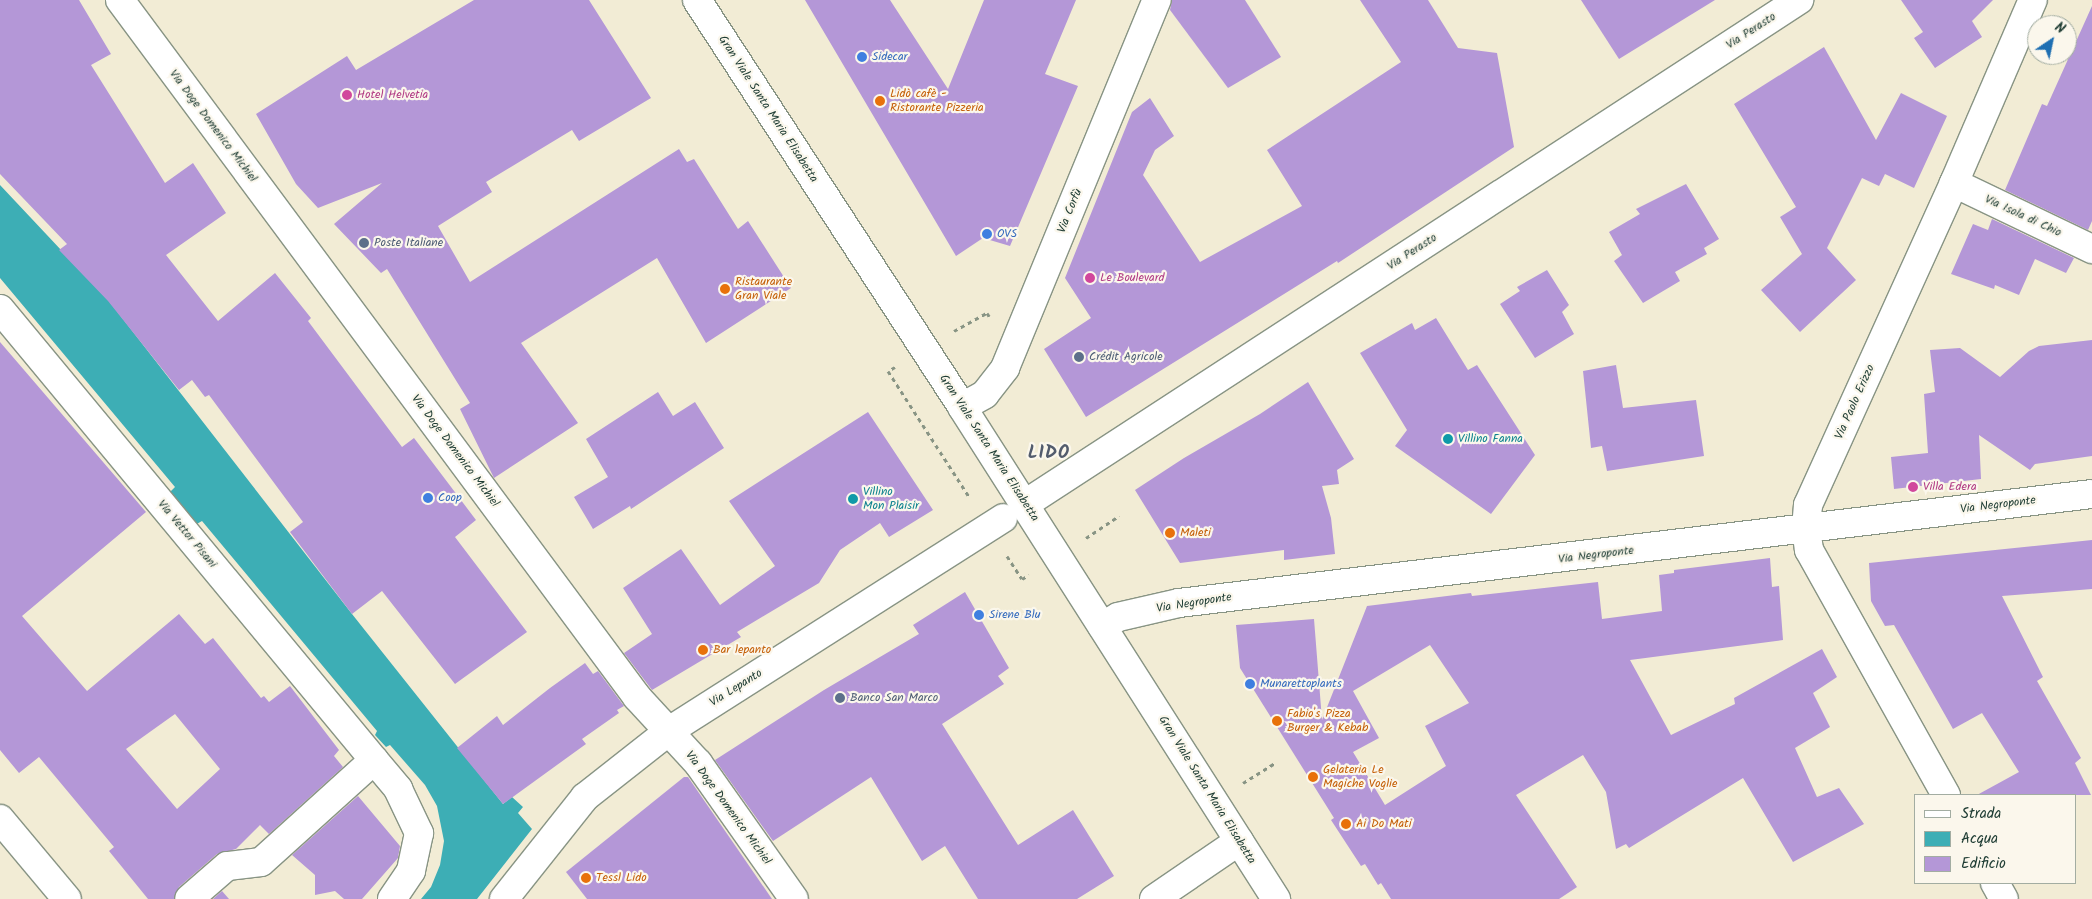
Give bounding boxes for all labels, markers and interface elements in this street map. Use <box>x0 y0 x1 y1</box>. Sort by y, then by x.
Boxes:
street label: Via Perasto <box>1723 10 1779 52</box>
north arrow <box>2027 15 2077 65</box>
text: N <box>2050 17 2070 40</box>
street label: Gran Viale Santa Maria Elisabetta <box>715 33 821 185</box>
place label: Sidecar <box>872 50 908 64</box>
marker: Sidecar <box>856 51 868 63</box>
street label: Via Doge Domenico Michiel <box>166 67 260 185</box>
place label: Lidò cafè - Ristorante Pizzeria <box>890 87 984 115</box>
place label: Hotel Helvetia <box>357 88 428 102</box>
marker: Hotel Helvetia <box>341 89 353 101</box>
marker: Lidò cafè - Ristorante Pizzeria <box>874 95 886 107</box>
street label: Via Corfù <box>1055 187 1085 235</box>
street label: Via Isola di Chio <box>1982 192 2064 240</box>
place label: OVS <box>997 227 1017 241</box>
marker: OVS <box>981 228 993 240</box>
street label: Via Perasto <box>1384 231 1440 273</box>
place label: Poste Italiane <box>374 236 443 250</box>
marker: Poste Italiane <box>358 237 370 249</box>
place label: Le Boulevard <box>1100 271 1165 285</box>
marker: Le Boulevard <box>1084 272 1096 284</box>
place label: Ristaurante Gran Viale <box>735 275 792 303</box>
marker: Ristaurante Gran Viale <box>719 283 731 295</box>
place label: Crédit Agricole <box>1089 350 1163 364</box>
marker: Crédit Agricole <box>1073 351 1085 363</box>
street label: Via Paolo Erizzo <box>1832 362 1878 442</box>
street label: Gran Viale Santa Maria Elisabetta <box>936 372 1042 524</box>
street label: Via Doge Domenico Michiel <box>408 392 502 510</box>
place label: Villino Fanna <box>1458 432 1523 446</box>
marker: Villino Fanna <box>1442 433 1454 445</box>
district label: LIDO <box>1027 443 1071 465</box>
place label: Villa Edera <box>1923 480 1977 494</box>
marker: Villa Edera <box>1907 481 1919 493</box>
place label: Villino Mon Plaisir <box>863 485 919 513</box>
place label: Coop <box>438 491 462 505</box>
marker: Coop <box>422 492 434 504</box>
marker: Villino Mon Plaisir <box>847 493 859 505</box>
street label: Via Negroponte <box>1959 493 2037 517</box>
street label: Via Vettor Pisani <box>154 497 220 571</box>
place label: Maleti <box>1180 526 1211 540</box>
marker: Maleti <box>1164 527 1176 539</box>
street label: Via Negroponte <box>1557 543 1635 567</box>
street label: Via Negroponte <box>1155 590 1233 616</box>
place label: Sirene Blu <box>989 608 1041 622</box>
marker: Sirene Blu <box>973 609 985 621</box>
place label: Bar lepanto <box>713 643 771 657</box>
marker: Bar lepanto <box>697 644 709 656</box>
street label: Via Lepanto <box>707 666 765 710</box>
place label: Munarettoplants <box>1260 677 1342 691</box>
marker: Munarettoplants <box>1244 678 1256 690</box>
place label: Banco San Marco <box>850 691 938 705</box>
marker: Banco San Marco <box>834 692 846 704</box>
place label: Fabio's Pizza Burger & Kebab <box>1287 707 1368 735</box>
street label: Gran Viale Santa Maria Elisabetta <box>1155 713 1259 867</box>
marker: Fabio's Pizza Burger & Kebab <box>1271 715 1283 727</box>
street label: Via Doge Domenico Michiel <box>682 748 774 868</box>
place label: Gelateria Le Magiche Voglie <box>1323 763 1397 791</box>
marker: Gelateria Le Magiche Voglie <box>1307 771 1319 783</box>
legend <box>1914 794 2077 884</box>
text: Strada <box>1961 802 2001 826</box>
place label: Ai Do Mati <box>1356 817 1412 831</box>
marker: Ai Do Mati <box>1340 818 1352 830</box>
text: Acqua <box>1961 827 1998 851</box>
text: Edificio <box>1961 852 2006 876</box>
place label: Tessl Lido <box>596 871 647 885</box>
marker: Tessl Lido <box>580 872 592 884</box>

